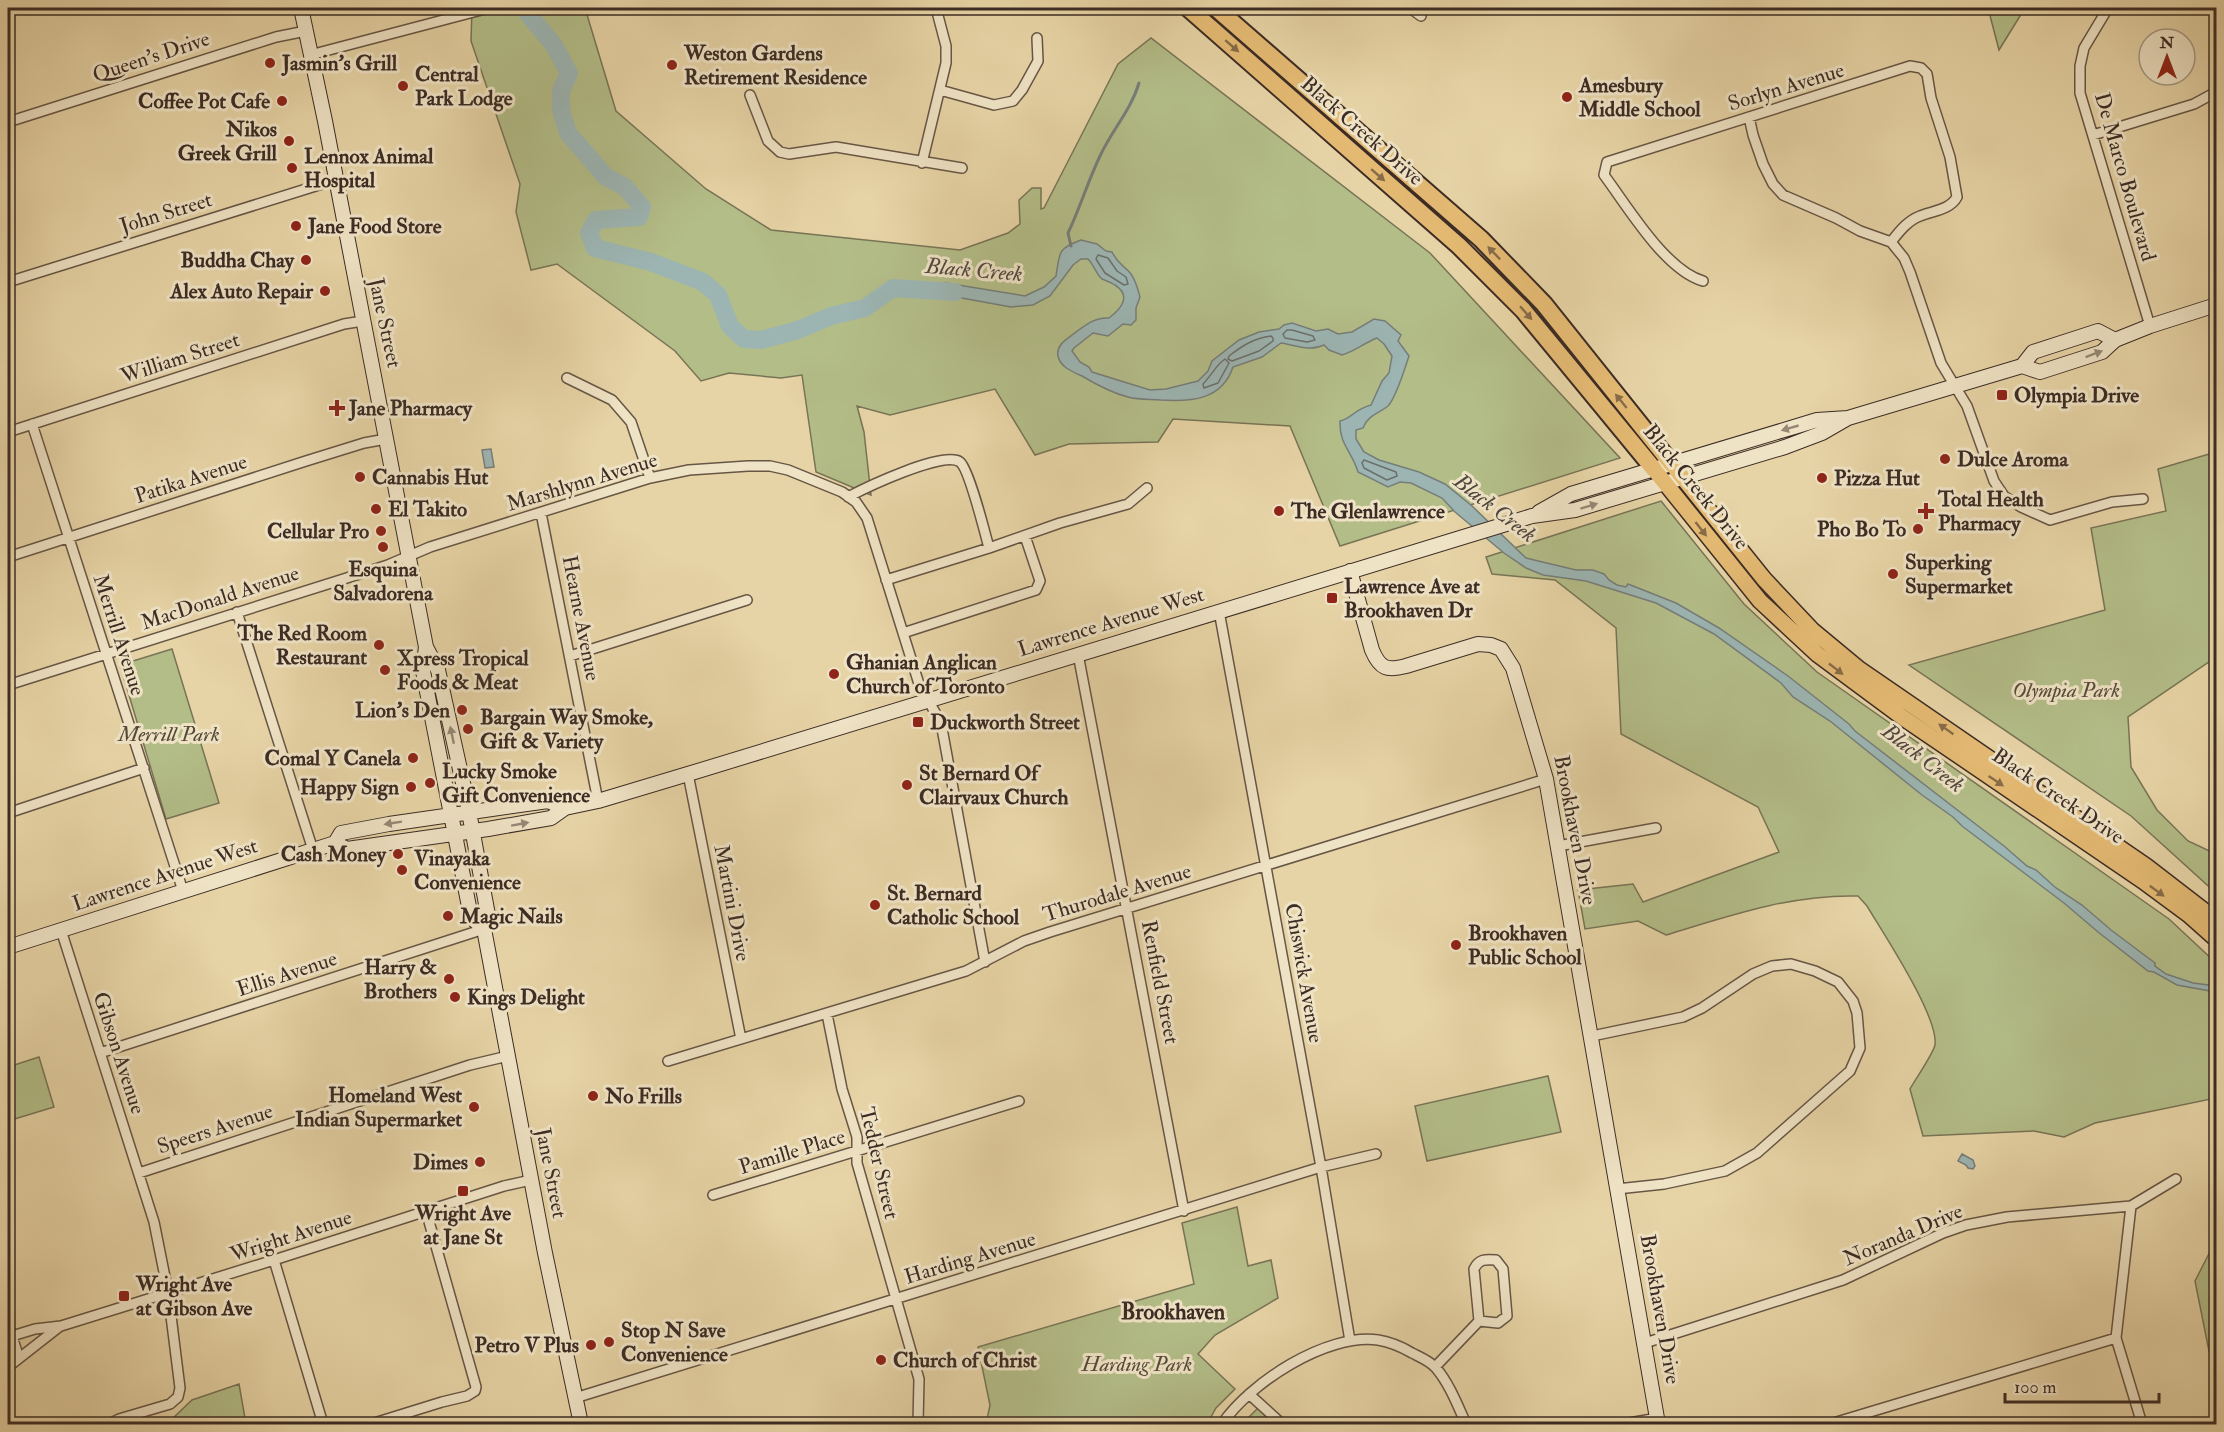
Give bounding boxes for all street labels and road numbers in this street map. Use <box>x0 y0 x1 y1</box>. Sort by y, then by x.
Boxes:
street label: Queen's Drive <box>89 25 213 89</box>
street label: Sorlyn Avenue <box>1725 56 1848 117</box>
street label: Black Creek Drive <box>1295 70 1429 192</box>
street label: De Marco Boulevard <box>2088 90 2162 265</box>
street label: John Street <box>116 186 216 240</box>
street label: Jane Street <box>362 275 408 371</box>
street label: William Street <box>116 326 243 390</box>
street label: Black Creek Drive <box>1637 419 1755 555</box>
street label: Marshlynn Avenue <box>503 446 661 518</box>
street label: Patika Avenue <box>131 448 251 510</box>
street label: Hearne Avenue <box>556 553 606 683</box>
street label: MacDonald Avenue <box>137 560 303 636</box>
street label: Merrill Avenue <box>87 571 151 699</box>
street label: Lawrence Avenue West <box>1015 581 1207 663</box>
street label: Black Creek Drive <box>1987 742 2129 850</box>
street label: Brookhaven Drive <box>1547 753 1603 907</box>
street label: Lawrence Avenue West <box>69 832 261 918</box>
street label: Martini Drive <box>707 843 757 964</box>
street label: Thurodale Avenue <box>1040 858 1195 928</box>
street label: Chiswick Avenue <box>1278 901 1330 1045</box>
street label: Renfield Street <box>1135 918 1185 1046</box>
street label: Ellis Avenue <box>233 945 341 1003</box>
street label: Gibson Avenue <box>87 989 151 1118</box>
street label: Speers Avenue <box>154 1098 276 1160</box>
street label: Tedder Street <box>853 1104 905 1222</box>
street label: Pamille Place <box>736 1123 849 1181</box>
street label: Jane Street <box>529 1125 573 1221</box>
street label: Noranda Drive <box>1839 1198 1967 1272</box>
street label: Wright Avenue <box>226 1204 355 1269</box>
street label: Harding Avenue <box>901 1225 1039 1291</box>
street label: Brookhaven Drive <box>1634 1232 1687 1386</box>

